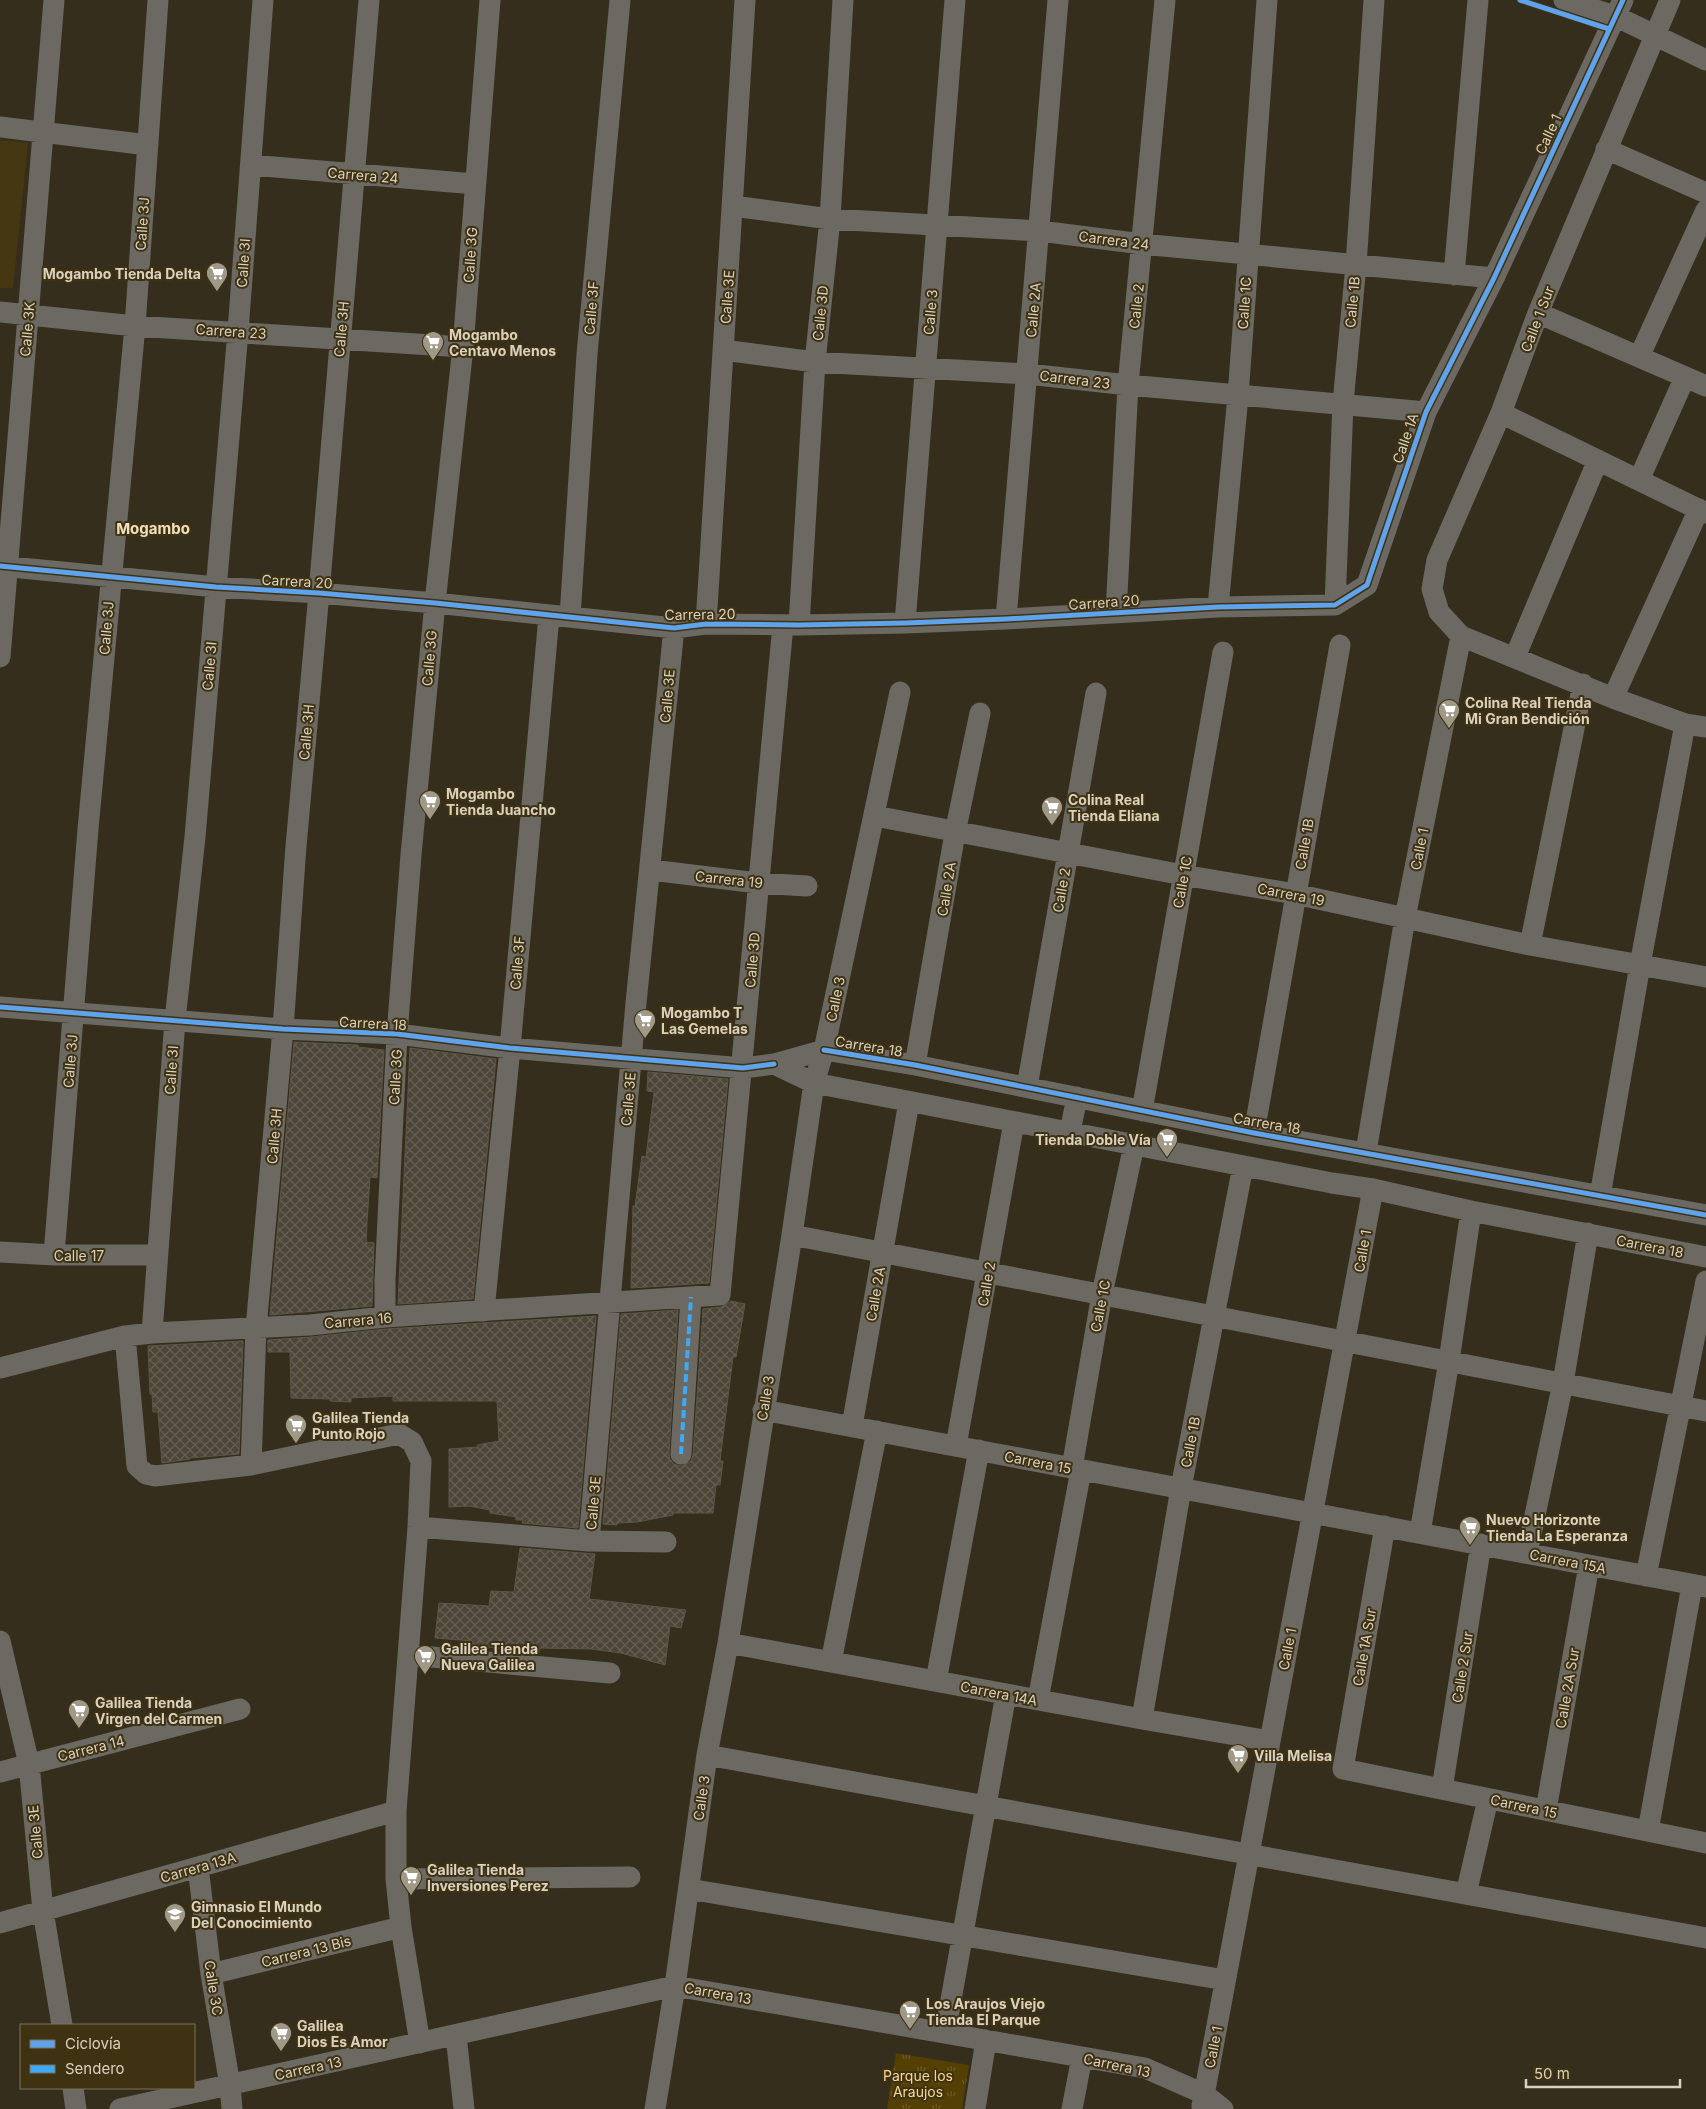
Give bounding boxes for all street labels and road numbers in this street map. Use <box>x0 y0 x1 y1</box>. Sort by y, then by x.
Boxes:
street label: Calle 1 <box>1531 111 1565 157</box>
street label: Carrera 24 <box>327 163 399 187</box>
street label: Calle 3J <box>132 197 152 251</box>
street label: Calle 3G <box>460 226 480 284</box>
street label: Carrera 24 <box>1078 227 1150 253</box>
street label: Calle 3I <box>233 238 253 288</box>
street label: Calle 3E <box>717 269 737 325</box>
street label: Calle 1B <box>1341 275 1363 329</box>
street label: Calle 1C <box>1234 276 1254 330</box>
street label: Calle 3F <box>580 280 602 336</box>
street label: Calle 2A <box>1022 281 1044 338</box>
street label: Calle 2 <box>1125 282 1147 330</box>
street label: Calle 3D <box>809 284 831 342</box>
street label: Calle 1 Sur <box>1517 284 1557 354</box>
street label: Calle 3 <box>920 289 940 335</box>
street label: Calle 3K <box>16 300 38 357</box>
street label: Calle 3H <box>330 300 352 358</box>
street label: Carrera 23 <box>195 320 267 342</box>
street label: Carrera 23 <box>1039 366 1111 392</box>
street label: Calle 1A <box>1388 410 1422 466</box>
street label: Carrera 20 <box>261 571 333 591</box>
street label: Carrera 20 <box>1068 591 1140 613</box>
street label: Calle 3J <box>95 601 117 655</box>
street label: Carrera 20 <box>664 605 736 623</box>
street label: Calle 3G <box>418 629 440 687</box>
street label: Calle 3I <box>198 641 220 691</box>
street label: Calle 3E <box>656 668 678 724</box>
street label: Calle 3H <box>295 703 317 761</box>
street label: Calle 1B <box>1291 817 1317 871</box>
street label: Calle 1 <box>1407 826 1431 872</box>
street label: Calle 1C <box>1169 854 1195 910</box>
street label: Calle 2A <box>933 860 959 918</box>
street label: Calle 2 <box>1049 866 1073 914</box>
street label: Carrera 19 <box>694 867 764 891</box>
street label: Carrera 19 <box>1256 879 1326 909</box>
street label: Calle 3D <box>741 931 763 989</box>
street label: Calle 3F <box>506 935 528 991</box>
street label: Calle 3 <box>822 975 848 1023</box>
street label: Carrera 18 <box>339 1013 407 1033</box>
street label: Carrera 18 <box>834 1032 904 1060</box>
street label: Calle 3J <box>59 1034 81 1088</box>
street label: Calle 3I <box>161 1045 181 1095</box>
street label: Calle 3G <box>385 1049 405 1105</box>
street label: Calle 3E <box>617 1071 639 1127</box>
street label: Calle 3H <box>263 1107 285 1165</box>
street label: Carrera 18 <box>1232 1109 1302 1137</box>
street label: Calle 1 <box>1350 1229 1374 1273</box>
street label: Carrera 18 <box>1615 1231 1685 1261</box>
street label: Calle 17 <box>54 1247 104 1264</box>
street label: Calle 2 <box>974 1260 998 1308</box>
street label: Calle 2A <box>862 1265 888 1323</box>
street label: Calle 1C <box>1087 1278 1113 1334</box>
street label: Carrera 16 <box>323 1309 393 1331</box>
street label: Calle 3 <box>753 1374 777 1422</box>
street label: Calle 1B <box>1177 1415 1203 1469</box>
street label: Carrera 15 <box>1003 1447 1073 1477</box>
street label: Calle 3E <box>582 1475 604 1531</box>
street label: Carrera 15A <box>1528 1545 1608 1577</box>
street label: Calle 1A Sur <box>1349 1607 1379 1687</box>
street label: Calle 1 <box>1275 1626 1299 1672</box>
street label: Calle 2 Sur <box>1448 1630 1476 1704</box>
street label: Calle 2A Sur <box>1552 1646 1582 1730</box>
street label: Carrera 14A <box>959 1677 1039 1709</box>
street label: Carrera 14 <box>56 1731 126 1765</box>
street label: Calle 3 <box>689 1774 713 1822</box>
street label: Carrera 15 <box>1489 1791 1559 1821</box>
street label: Calle 3E <box>24 1804 46 1860</box>
street label: Carrera 13A <box>158 1848 238 1886</box>
street label: Carrera 13 Bis <box>259 1932 353 1970</box>
street label: Calle 3C <box>201 1959 227 2017</box>
street label: Carrera 13 <box>683 1979 753 2007</box>
street label: Calle 1 <box>1201 2024 1225 2070</box>
street label: Carrera 13 <box>1082 2050 1152 2080</box>
street label: Carrera 13 <box>273 2053 343 2083</box>

